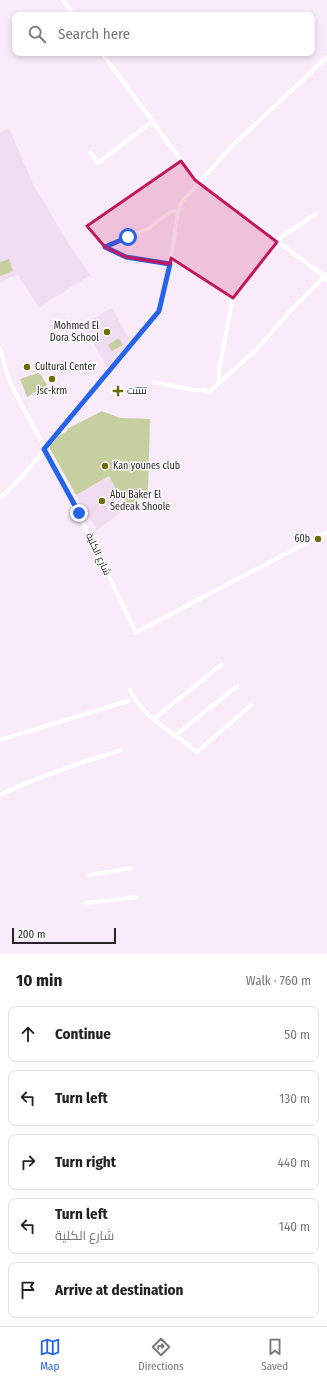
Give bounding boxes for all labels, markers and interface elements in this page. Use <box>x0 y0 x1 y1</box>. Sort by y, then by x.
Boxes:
search box <box>12 12 315 56</box>
icon: search <box>26 23 48 45</box>
text: Search here <box>58 25 130 43</box>
route start <box>119 228 137 246</box>
place label: Mohmed El Dora School <box>50 320 99 344</box>
marker: Mohmed El Dora School <box>102 327 112 337</box>
place label: Cultural Center <box>35 361 96 373</box>
marker: Cultural Center <box>22 362 32 372</box>
marker: Jsc-krm <box>47 374 57 384</box>
place label: Jsc-krm <box>37 385 67 397</box>
marker: تتتتت <box>112 385 124 397</box>
place label: تتتتت <box>127 385 147 397</box>
place label: Kan younes club <box>113 460 180 472</box>
marker: Kan younes club <box>100 461 110 471</box>
place label: Abu Baker El Sedeak Shoole <box>110 489 170 513</box>
marker: Abu Baker El Sedeak Shoole <box>97 496 107 506</box>
route end <box>70 504 88 522</box>
street label: شارع الكلية <box>83 531 113 577</box>
place label: 60b <box>295 533 310 545</box>
marker: 60b <box>313 534 323 544</box>
scale bar <box>12 926 116 945</box>
text: 200 m <box>18 928 45 941</box>
text: 10 min <box>16 970 62 991</box>
text: Walk · 760 m <box>246 973 311 988</box>
icon: ahead <box>17 1023 39 1045</box>
text: Continue <box>55 1025 111 1043</box>
text: 50 m <box>284 1027 310 1042</box>
icon: left <box>17 1087 39 1109</box>
text: Turn left <box>55 1089 108 1107</box>
text: 130 m <box>279 1091 310 1106</box>
icon: right <box>17 1151 39 1173</box>
text: Turn right <box>55 1153 116 1171</box>
text: 440 m <box>278 1155 310 1170</box>
text: Turn left <box>55 1205 108 1223</box>
icon: left <box>17 1215 39 1237</box>
text: 140 m <box>279 1219 310 1234</box>
text: شارع الكلية <box>55 1228 114 1243</box>
icon: arrive <box>17 1279 39 1301</box>
text: Arrive at destination <box>55 1281 183 1299</box>
tab: Map <box>39 1336 61 1373</box>
tab: Directions <box>138 1336 184 1373</box>
tab: Saved <box>261 1336 288 1373</box>

